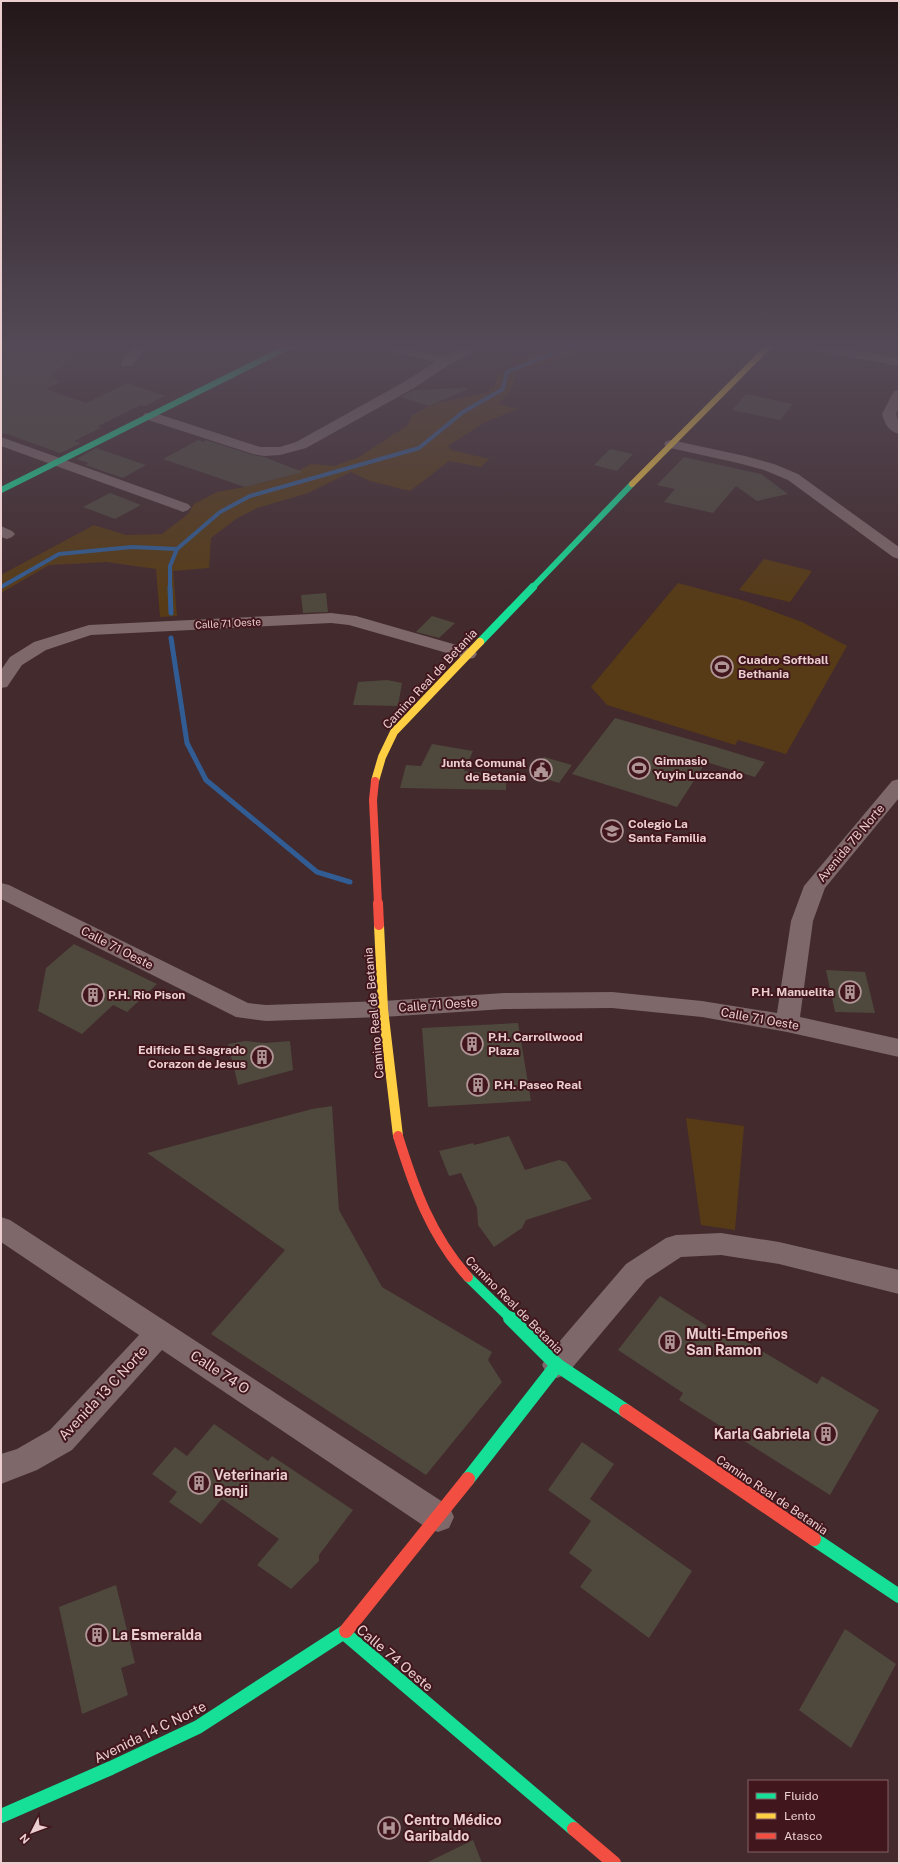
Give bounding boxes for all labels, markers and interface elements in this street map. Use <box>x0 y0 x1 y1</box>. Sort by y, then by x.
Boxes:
street label: Calle 71 Oeste <box>195 615 262 631</box>
street label: Camino Real de Betania <box>380 626 480 732</box>
place label: Cuadro Softball Bethania <box>738 653 829 681</box>
sports icon: Cuadro Softball Bethania <box>709 654 735 680</box>
place label: Gimnasio Yuyin Luzcando <box>654 754 743 782</box>
sports icon: Gimnasio Yuyin Luzcando <box>626 755 652 781</box>
place label: Junta Comunal de Betania <box>441 756 526 784</box>
public building icon: Junta Comunal de Betania <box>528 757 554 783</box>
street label: Avenida 7B Norte <box>815 801 888 885</box>
place label: Colegio La Santa Familia <box>628 817 707 845</box>
school or university icon: Colegio La Santa Familia <box>599 818 625 844</box>
street label: Calle 71 Oeste <box>79 924 156 972</box>
street label: Camino Real de Betania <box>361 947 387 1079</box>
building icon: P.H. Manuelita <box>837 979 863 1005</box>
building icon: P.H. Rio Pison <box>80 982 106 1008</box>
place label: P.H. Manuelita <box>751 985 834 999</box>
place label: P.H. Rio Pison <box>108 988 185 1002</box>
street label: Calle 71 Oeste <box>398 995 478 1015</box>
street label: Calle 71 Oeste <box>720 1005 800 1033</box>
place label: P.H. Carrollwood Plaza <box>488 1030 583 1058</box>
building icon: P.H. Carrollwood Plaza <box>459 1031 485 1057</box>
place label: Edificio El Sagrado Corazon de Jesus <box>138 1043 246 1071</box>
building icon: Edificio El Sagrado Corazon de Jesus <box>249 1044 275 1070</box>
building icon: P.H. Paseo Real <box>465 1072 491 1098</box>
place label: P.H. Paseo Real <box>494 1078 582 1092</box>
street label: Camino Real de Betania <box>463 1254 565 1356</box>
place label: Multi-Empeños San Ramon <box>686 1326 788 1358</box>
building icon: Multi-Empeños San Ramon <box>657 1329 683 1355</box>
street label: Avenida 13 C Norte <box>55 1343 151 1443</box>
street label: Calle 74 O <box>188 1347 252 1397</box>
building icon: Karla Gabriela <box>813 1421 839 1447</box>
place label: Karla Gabriela <box>714 1426 810 1442</box>
street label: Camino Real de Betania <box>714 1452 830 1538</box>
place label: Veterinaria Benji <box>214 1467 288 1499</box>
building icon: Veterinaria Benji <box>186 1470 212 1496</box>
street label: Calle 74 Oeste <box>354 1621 437 1695</box>
building icon: La Esmeralda <box>84 1622 110 1648</box>
place label: La Esmeralda <box>112 1627 202 1643</box>
street label: Avenida 14 C Norte <box>91 1698 209 1766</box>
legend <box>748 1780 888 1852</box>
text: Fluido <box>784 1789 819 1803</box>
text: Lento <box>784 1809 816 1823</box>
north arrow <box>12 1812 52 1852</box>
place label: Centro Médico Garibaldo <box>404 1812 502 1844</box>
hospital icon: Centro Médico Garibaldo <box>376 1815 402 1841</box>
text: Atasco <box>784 1829 823 1843</box>
text: N <box>17 1831 32 1846</box>

